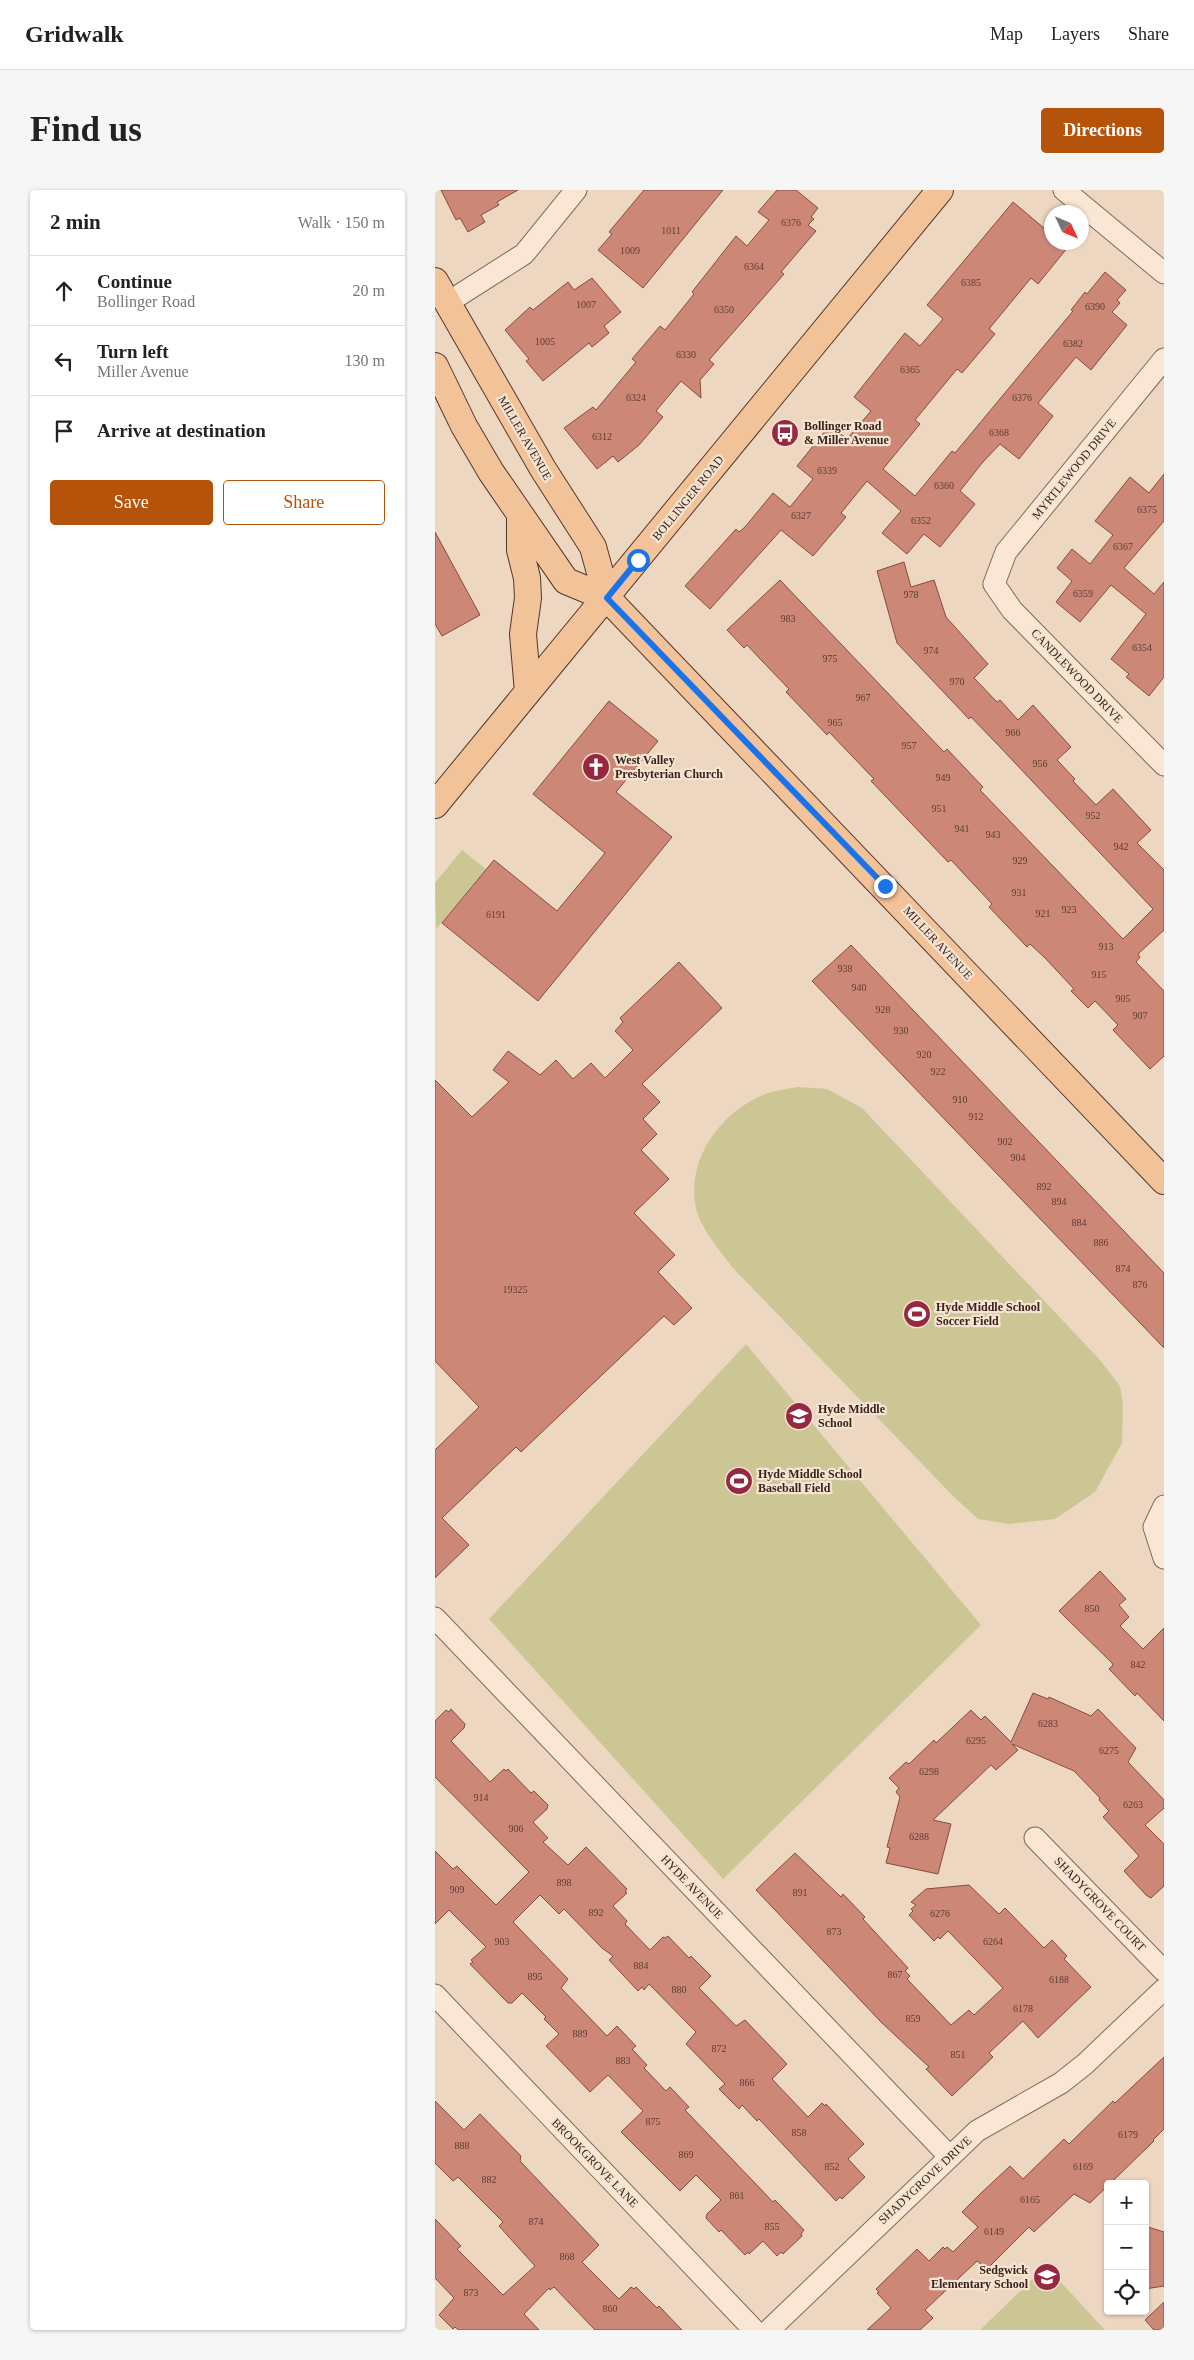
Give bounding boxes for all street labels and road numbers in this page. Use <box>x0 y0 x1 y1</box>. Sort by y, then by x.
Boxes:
street label: MILLER AVENUE <box>495 393 555 483</box>
street label: MYRTLEWOOD DRIVE <box>1029 416 1119 522</box>
street label: BOLLINGER ROAD <box>650 453 727 543</box>
street label: CANDLEWOOD DRIVE <box>1028 626 1126 726</box>
street label: MILLER AVENUE <box>901 904 975 982</box>
street label: HYDE AVENUE <box>658 1852 726 1922</box>
street label: SHADYGROVE COURT <box>1051 1854 1149 1955</box>
street label: BROOKGROVE LANE <box>549 2116 641 2210</box>
street label: SHADYGROVE DRIVE <box>875 2133 975 2227</box>

